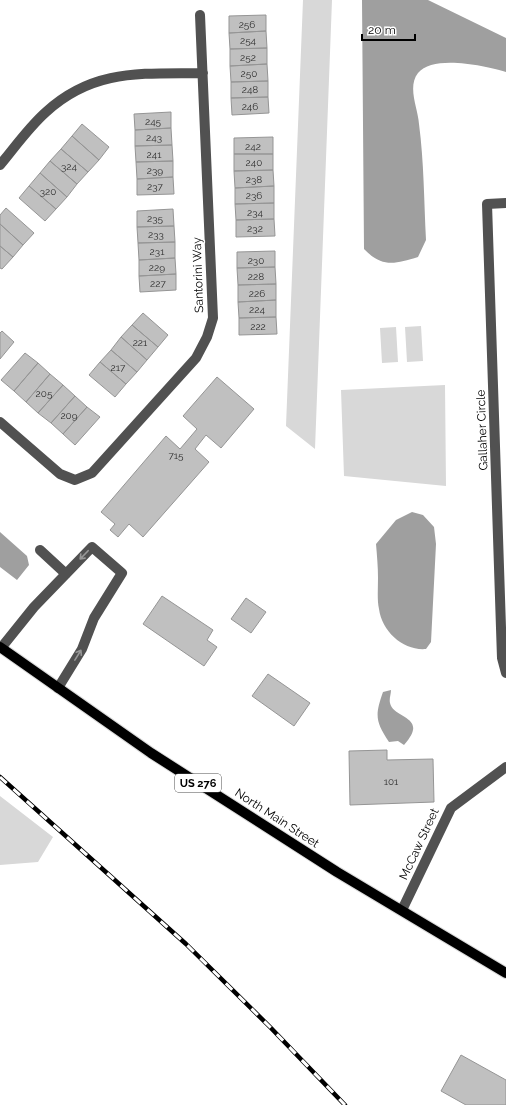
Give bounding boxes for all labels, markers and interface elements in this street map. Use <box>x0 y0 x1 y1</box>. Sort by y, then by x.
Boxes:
scale bar <box>362 16 415 42</box>
house number: 256 <box>239 19 255 30</box>
text: 20 m <box>368 23 396 37</box>
house number: 254 <box>240 35 257 46</box>
house number: 252 <box>240 52 256 63</box>
house number: 250 <box>241 68 257 79</box>
house number: 248 <box>242 84 258 95</box>
house number: 246 <box>242 101 258 112</box>
house number: 245 <box>145 116 162 127</box>
house number: 243 <box>146 132 162 143</box>
house number: 242 <box>245 141 261 152</box>
house number: 241 <box>147 149 162 160</box>
house number: 240 <box>246 157 262 168</box>
house number: 324 <box>61 161 78 172</box>
house number: 239 <box>147 165 163 176</box>
house number: 238 <box>246 174 262 185</box>
house number: 237 <box>147 181 164 192</box>
house number: 320 <box>40 186 56 197</box>
house number: 236 <box>246 190 262 201</box>
house number: 234 <box>247 207 264 218</box>
house number: 235 <box>147 213 164 224</box>
house number: 232 <box>247 223 263 234</box>
house number: 233 <box>148 229 164 240</box>
street label: Santorini Way <box>190 236 206 313</box>
house number: 231 <box>150 246 165 257</box>
house number: 230 <box>248 255 264 266</box>
house number: 229 <box>149 262 165 273</box>
house number: 228 <box>248 271 264 282</box>
house number: 227 <box>150 278 167 289</box>
house number: 226 <box>249 288 265 299</box>
house number: 224 <box>249 304 265 315</box>
house number: 222 <box>250 321 266 332</box>
house number: 221 <box>133 337 148 348</box>
house number: 217 <box>111 362 126 373</box>
house number: 205 <box>36 388 53 399</box>
street label: Gallaher Circle <box>474 389 490 471</box>
house number: 209 <box>60 410 78 421</box>
house number: 715 <box>168 450 184 461</box>
one-way arrow <box>79 550 89 560</box>
one-way arrow <box>75 649 83 661</box>
road number: US 276 <box>175 774 221 792</box>
house number: 101 <box>384 776 399 787</box>
street label: North Main Street <box>232 786 322 850</box>
street label: McCaw Street <box>396 806 442 882</box>

